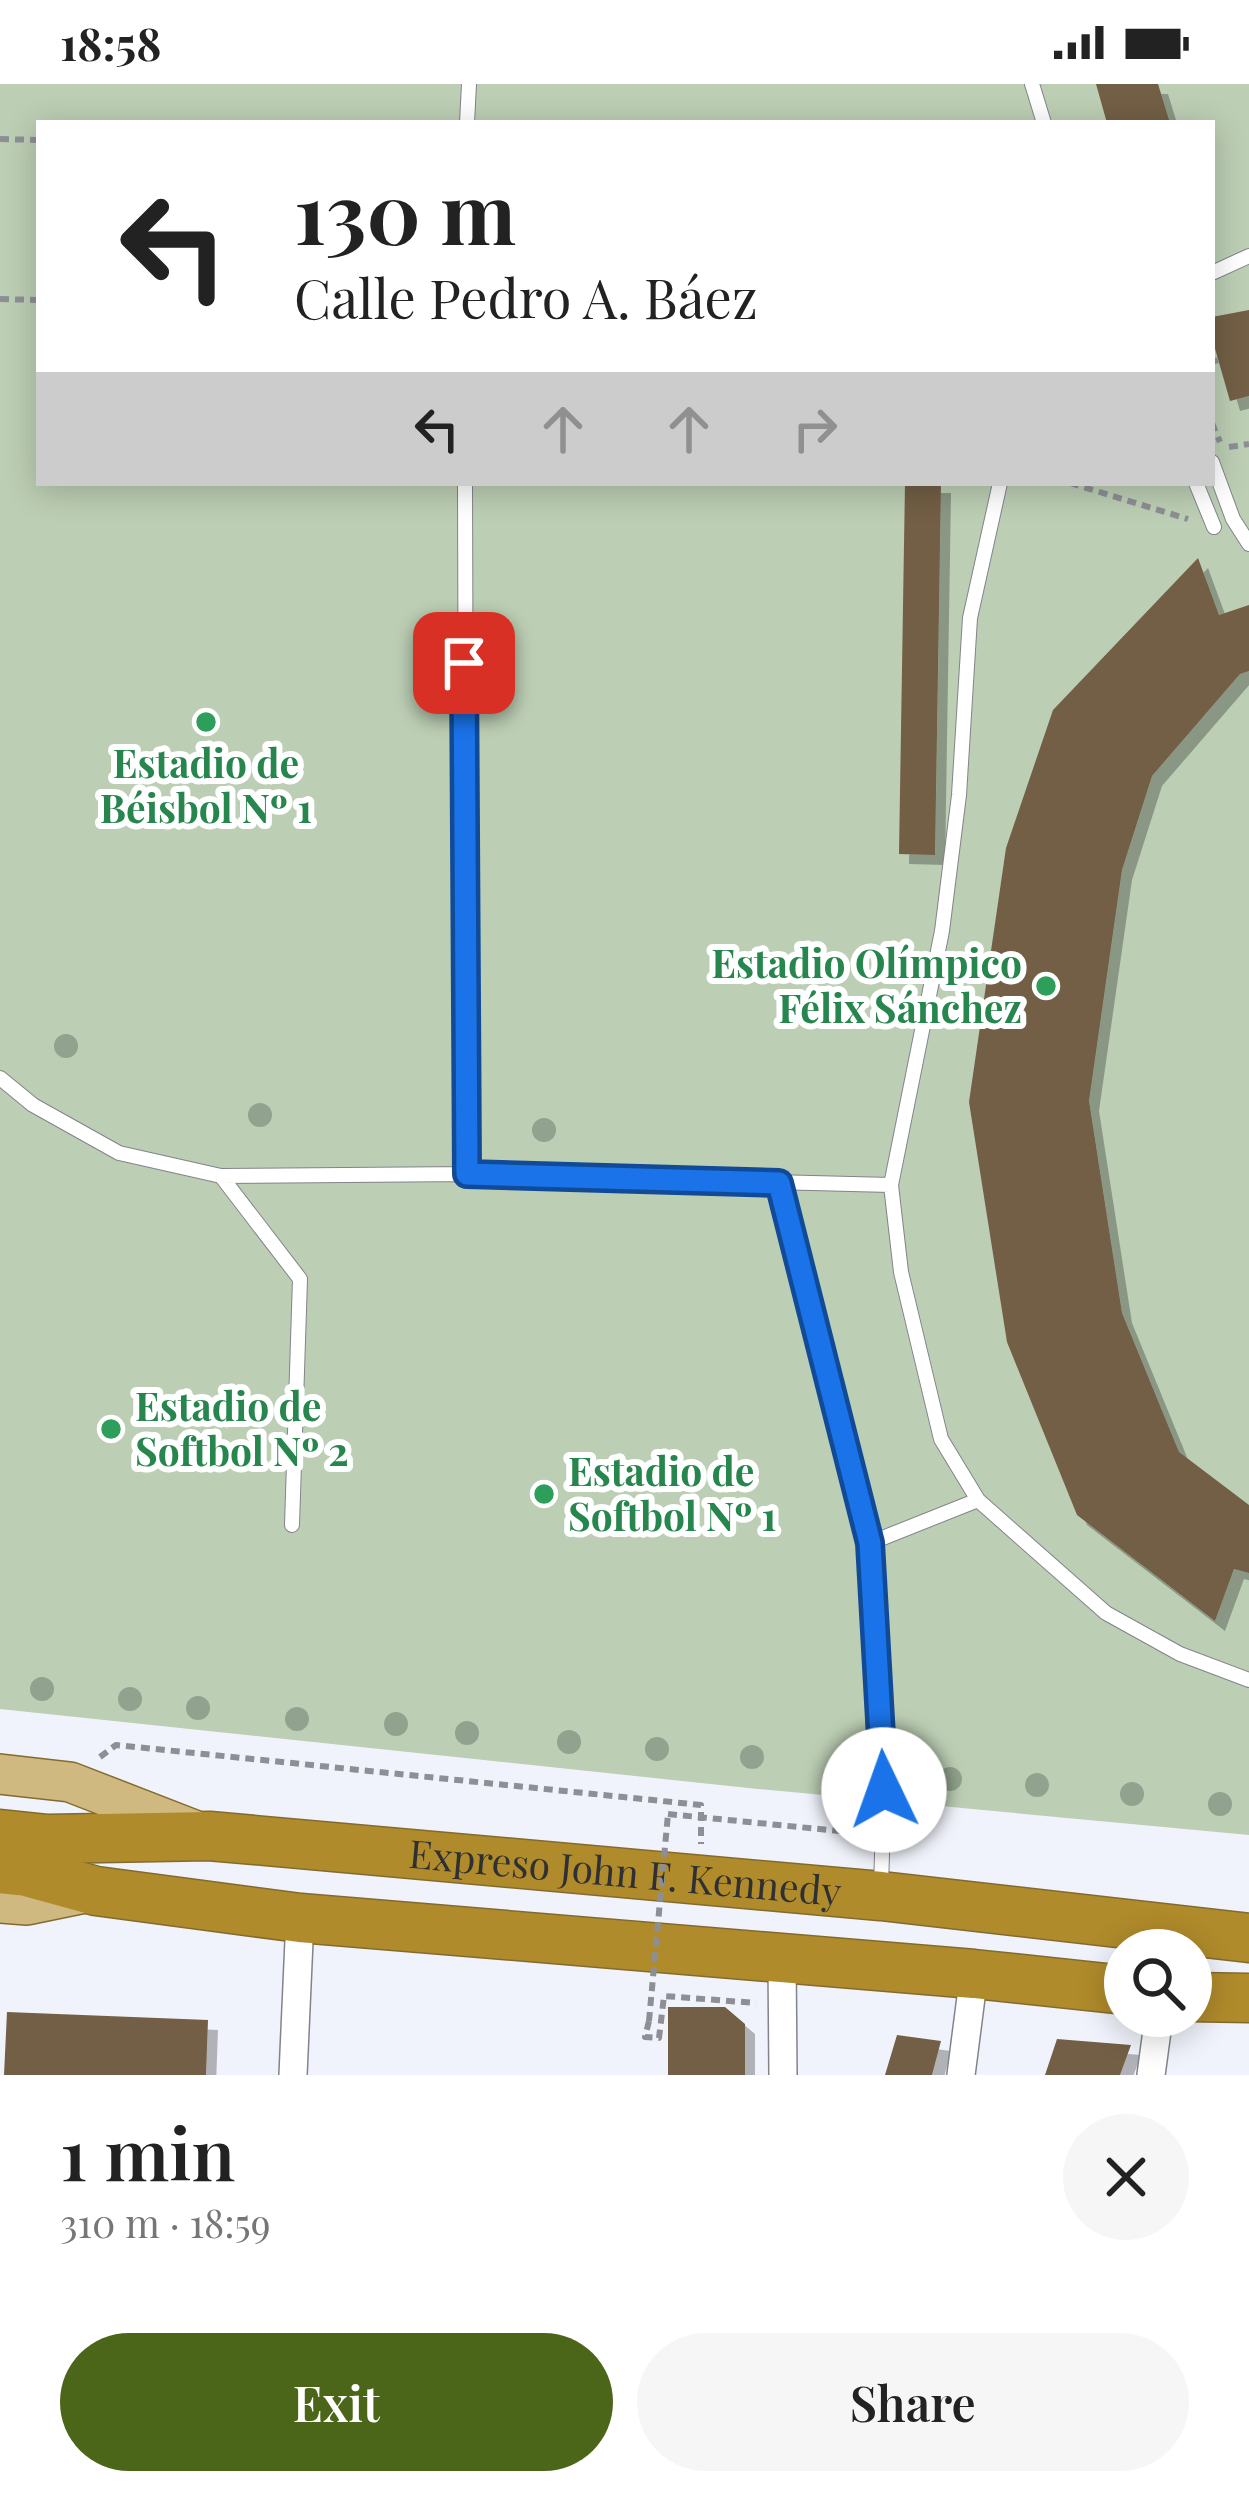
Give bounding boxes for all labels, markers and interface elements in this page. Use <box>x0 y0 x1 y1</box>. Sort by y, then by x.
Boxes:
text: 18:58 <box>60 12 161 72</box>
text: 130 m <box>294 154 516 266</box>
icon: left <box>96 168 252 324</box>
text: Calle Pedro A. Báez <box>294 261 758 333</box>
icon: left <box>404 396 470 462</box>
icon: ahead <box>530 396 596 462</box>
icon: ahead <box>656 396 722 462</box>
icon: right <box>782 396 848 462</box>
pin <box>413 612 515 714</box>
icon: arrive <box>431 630 497 696</box>
marker: Estadio de Béisbol Nº 1 <box>193 709 219 735</box>
place label: Estadio de Béisbol Nº 1 <box>100 736 312 833</box>
place label: Estadio Olímpico Félix Sánchez <box>711 936 1022 1033</box>
marker: Estadio Olímpico Félix Sánchez <box>1033 973 1059 999</box>
place label: Estadio de Softbol Nº 2 <box>135 1379 349 1476</box>
marker: Estadio de Softbol Nº 2 <box>98 1416 124 1442</box>
place label: Estadio de Softbol Nº 1 <box>568 1444 776 1541</box>
marker: Estadio de Softbol Nº 1 <box>531 1481 557 1507</box>
position arrow <box>821 1727 947 1853</box>
street label: Expreso John F. Kennedy <box>407 1826 844 1916</box>
map controls <box>1104 1929 1212 2037</box>
button: search <box>1104 1929 1212 2037</box>
text: 1 min <box>60 2103 235 2199</box>
button: close <box>1063 2114 1189 2240</box>
text: 310 m · 18:59 <box>60 2196 271 2248</box>
button: Exit <box>60 2333 613 2471</box>
button: Share <box>637 2333 1189 2471</box>

